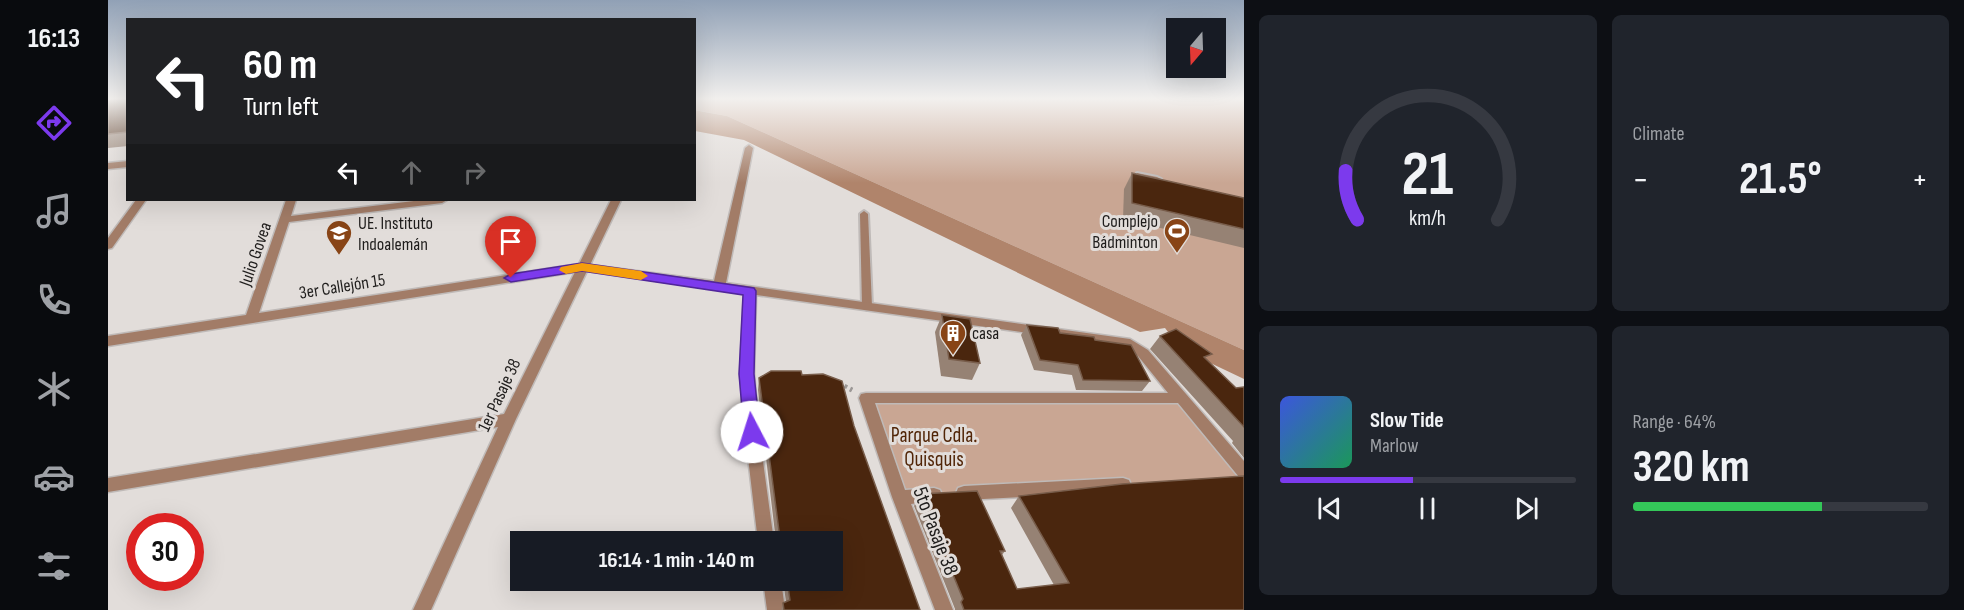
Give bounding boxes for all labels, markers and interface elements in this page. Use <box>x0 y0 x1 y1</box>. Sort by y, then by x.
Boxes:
north arrow <box>1166 18 1226 78</box>
map controls <box>1166 18 1226 78</box>
text: 16:13 <box>28 23 80 55</box>
text: 60 m <box>243 40 317 91</box>
icon: left <box>144 42 222 120</box>
text: Turn left <box>243 91 319 123</box>
icon: directions <box>33 102 75 144</box>
text: Climate <box>1633 122 1685 146</box>
text: 21 <box>1402 138 1454 213</box>
text: 21.5° <box>1739 152 1822 207</box>
icon: left <box>332 156 365 189</box>
icon: ahead <box>395 156 428 189</box>
icon: right <box>458 156 491 189</box>
text: − <box>1633 160 1649 200</box>
text: + <box>1912 160 1928 200</box>
icon: music <box>33 190 75 232</box>
text: km/h <box>1409 206 1446 231</box>
place label: Complejo Bádminton <box>1092 211 1158 253</box>
place label: UE. Instituto Indoalemán <box>358 213 433 255</box>
pin <box>485 216 536 278</box>
sports icon: Complejo Bádminton <box>1162 216 1192 254</box>
school or university icon: UE. Instituto Indoalemán <box>324 218 354 256</box>
street label: Julio Govea <box>234 219 276 290</box>
icon: arrive <box>494 225 527 258</box>
street label: 3er Callejón 15 <box>298 269 387 304</box>
icon: phone <box>33 279 75 321</box>
building icon: casa <box>938 318 968 356</box>
place label: casa <box>972 323 999 344</box>
street label: 1er Pasaje 38 <box>473 355 525 435</box>
icon: climate <box>33 368 75 410</box>
position arrow <box>720 400 784 464</box>
text: Slow Tide <box>1370 407 1444 434</box>
text: Range · 64% <box>1633 410 1716 434</box>
park label: Parque Cdla. Quisquis <box>891 423 977 472</box>
text: Marlow <box>1370 434 1418 458</box>
text: 320 km <box>1633 440 1750 495</box>
icon: car <box>33 456 75 498</box>
street label: 5to Pasaje 38 <box>907 484 964 579</box>
icon: previous <box>1313 492 1346 525</box>
icon: pause <box>1411 492 1444 525</box>
icon: next <box>1510 492 1543 525</box>
speed limit sign: 30 <box>126 513 204 591</box>
icon: filters <box>33 545 75 587</box>
text: 16:14 · 1 min · 140 m <box>599 547 754 574</box>

